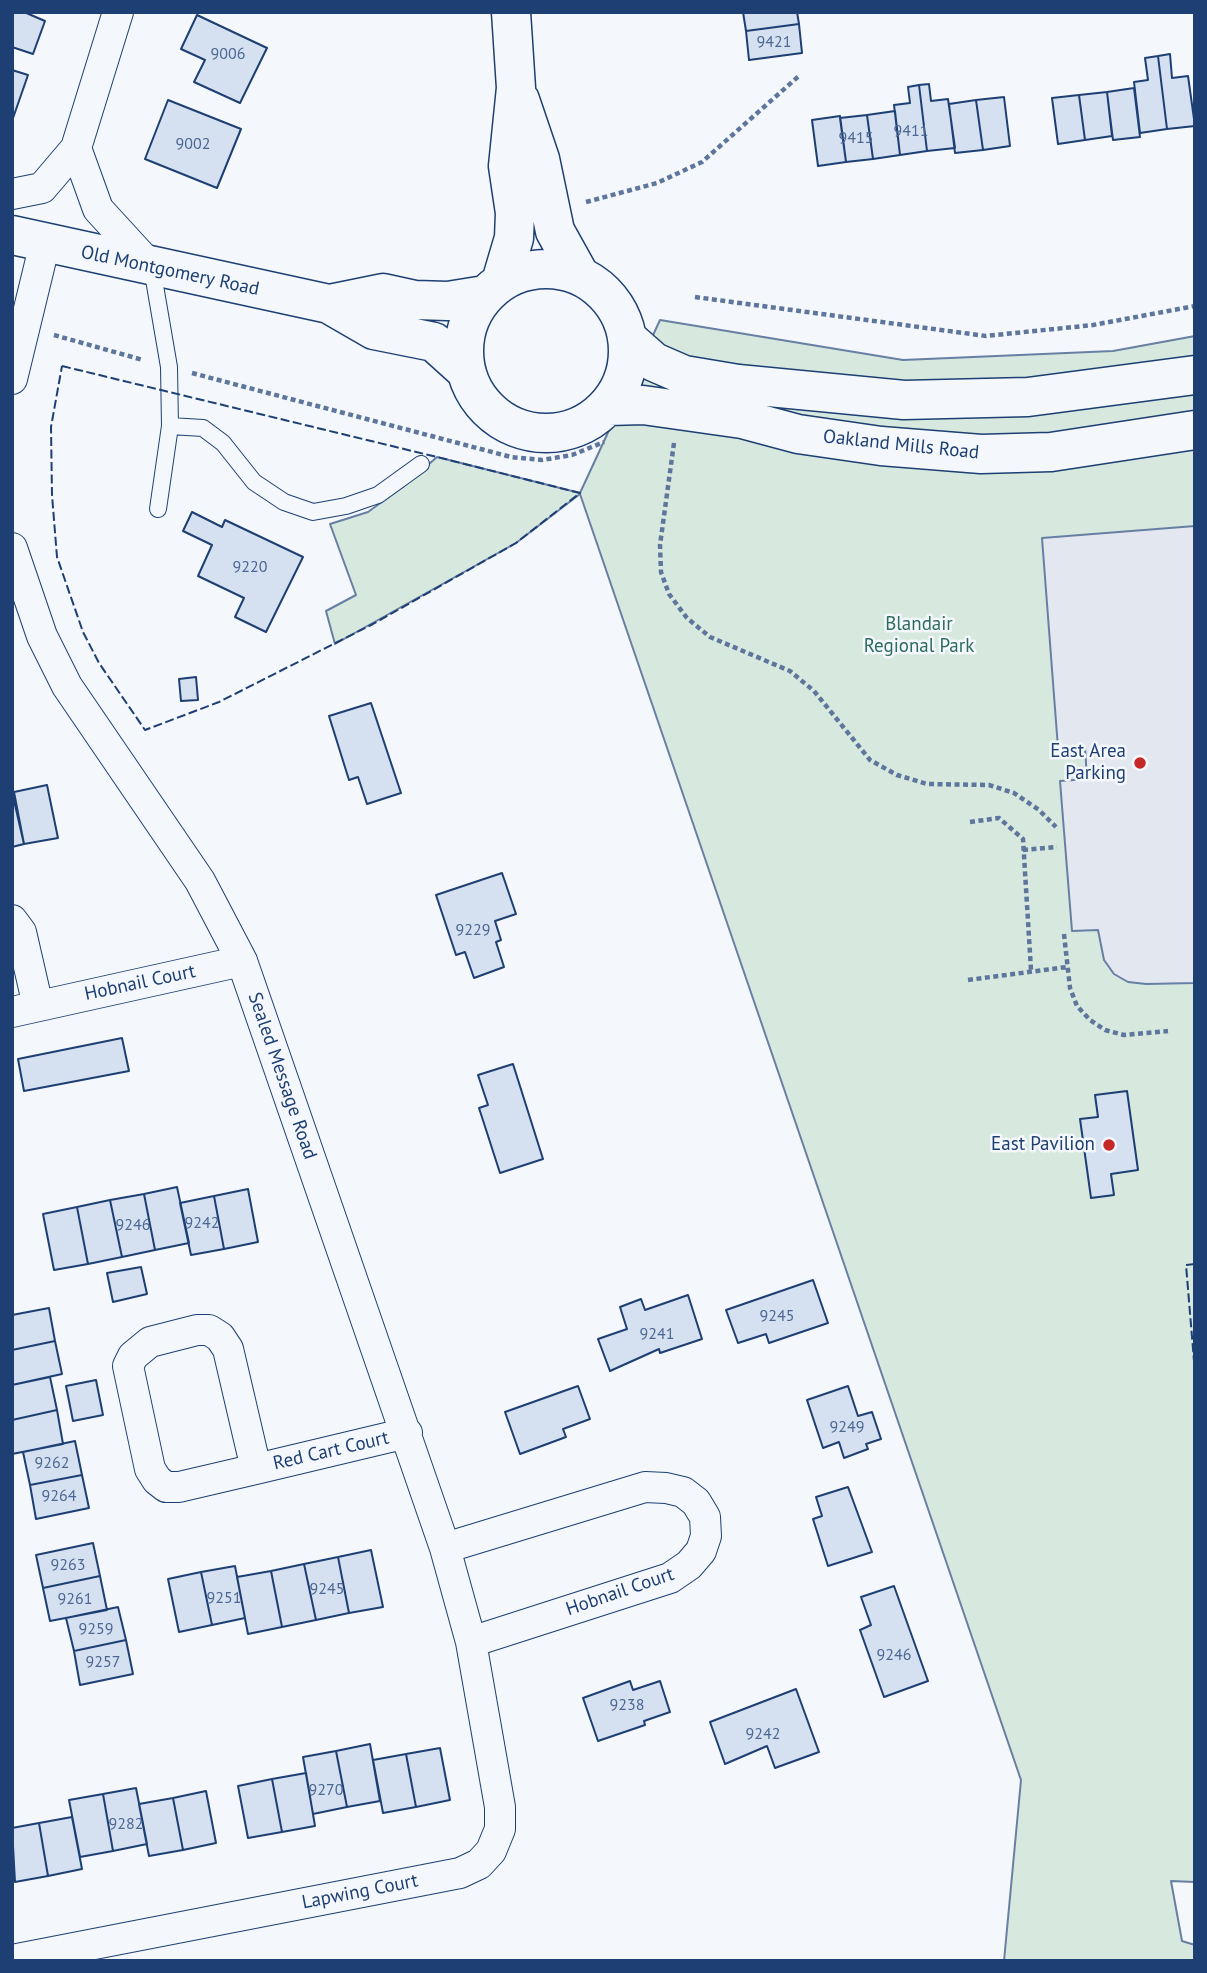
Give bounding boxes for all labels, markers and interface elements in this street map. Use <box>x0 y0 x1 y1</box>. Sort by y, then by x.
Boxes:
house number: 9421 <box>757 32 791 52</box>
house number: 9006 <box>211 44 245 64</box>
house number: 9411 <box>894 121 928 141</box>
house number: 9415 <box>839 128 873 148</box>
house number: 9002 <box>176 134 210 154</box>
street label: Old Montgomery Road <box>79 241 261 301</box>
street label: Oakland Mills Road <box>822 425 980 465</box>
house number: 9220 <box>233 557 267 577</box>
park label: Blandair Regional Park <box>864 614 974 658</box>
place label: East Area Parking <box>1050 741 1126 785</box>
marker: East Area Parking <box>1132 755 1148 771</box>
house number: 9229 <box>456 920 490 940</box>
street label: Hobnail Court <box>82 960 198 1006</box>
street label: Sealed Message Road <box>243 990 321 1162</box>
place label: East Pavilion <box>991 1134 1095 1156</box>
marker: East Pavilion <box>1101 1137 1117 1153</box>
house number: 9242 <box>185 1213 219 1233</box>
house number: 9246 <box>116 1215 150 1235</box>
house number: 9245 <box>760 1306 794 1326</box>
house number: 9241 <box>640 1324 674 1344</box>
house number: 9249 <box>830 1417 864 1437</box>
street label: Red Cart Court <box>271 1427 391 1475</box>
house number: 9262 <box>35 1453 69 1473</box>
house number: 9264 <box>42 1486 76 1506</box>
house number: 9263 <box>51 1555 85 1575</box>
street label: Hobnail Court <box>563 1563 677 1621</box>
house number: 9245 <box>310 1579 344 1599</box>
house number: 9251 <box>207 1588 241 1608</box>
house number: 9261 <box>58 1589 92 1609</box>
house number: 9259 <box>79 1619 113 1639</box>
house number: 9246 <box>877 1645 911 1665</box>
house number: 9257 <box>86 1652 120 1672</box>
house number: 9238 <box>610 1695 644 1715</box>
house number: 9242 <box>746 1724 780 1744</box>
house number: 9270 <box>309 1780 343 1800</box>
house number: 9282 <box>109 1814 143 1834</box>
street label: Lapwing Court <box>300 1870 420 1914</box>

